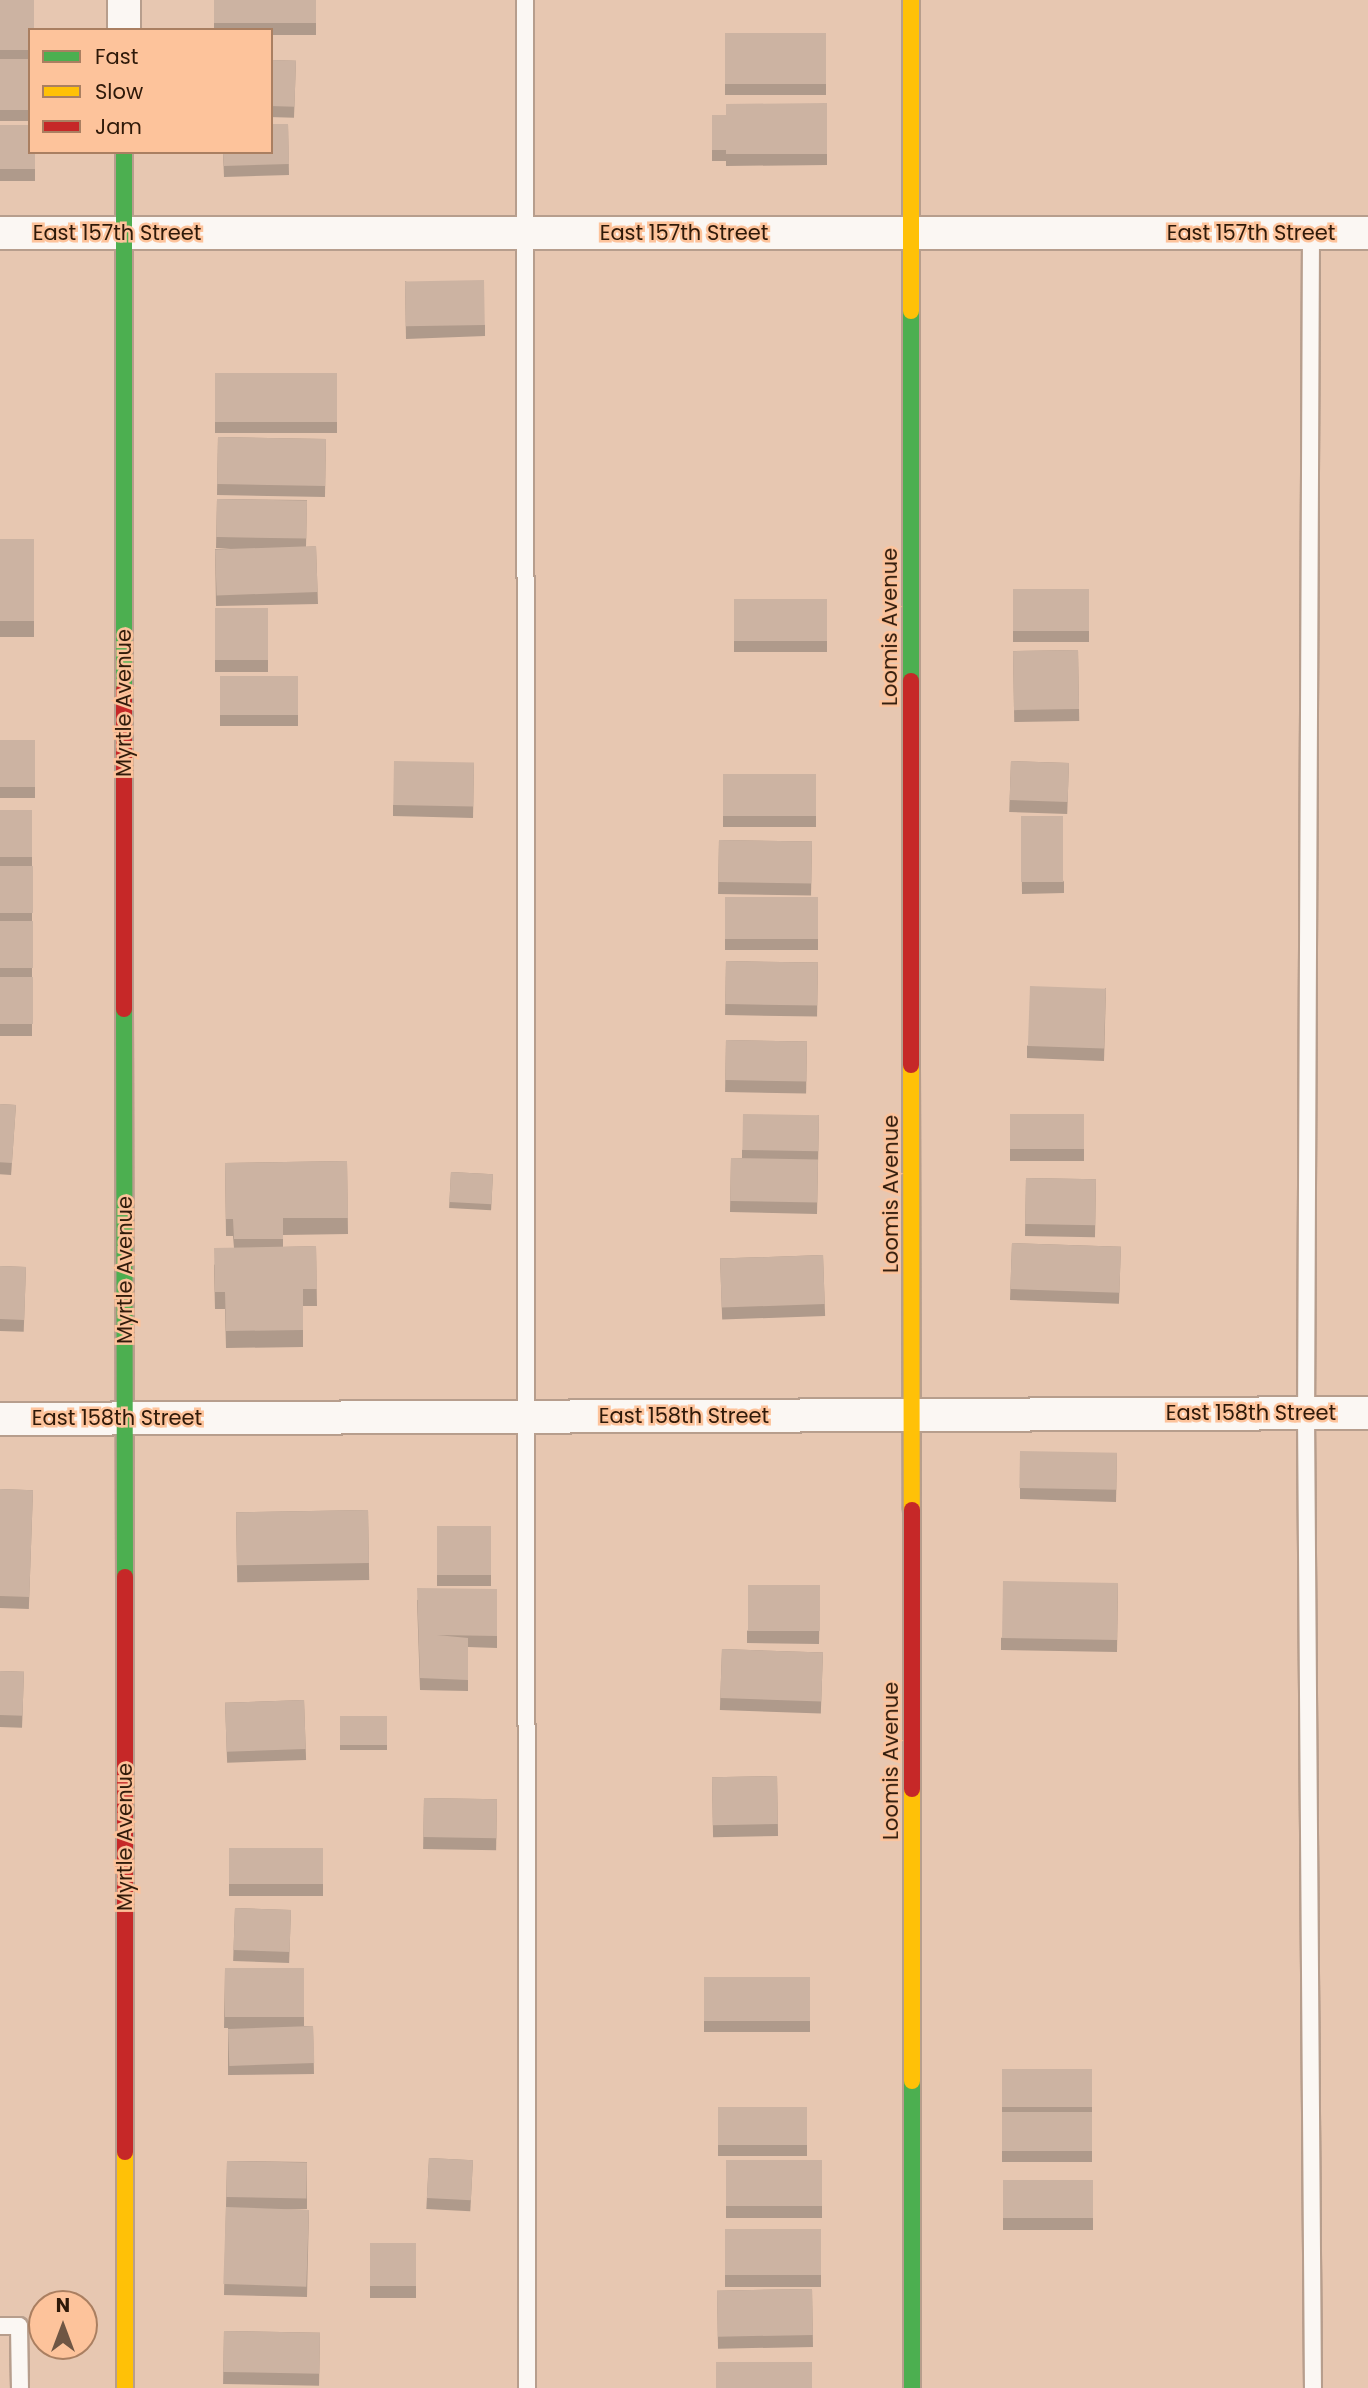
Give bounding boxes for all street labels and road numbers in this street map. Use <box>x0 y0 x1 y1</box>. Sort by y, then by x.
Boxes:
street label: East 157th Street <box>33 220 201 246</box>
street label: East 157th Street <box>600 220 768 246</box>
street label: East 157th Street <box>1167 220 1335 246</box>
street label: Loomis Avenue <box>877 548 903 706</box>
street label: Myrtle Avenue <box>111 629 137 777</box>
street label: Loomis Avenue <box>878 1115 904 1273</box>
street label: Myrtle Avenue <box>112 1196 138 1344</box>
street label: East 158th Street <box>1166 1400 1336 1426</box>
street label: East 158th Street <box>599 1403 769 1429</box>
street label: East 158th Street <box>32 1405 202 1431</box>
street label: Loomis Avenue <box>878 1682 904 1840</box>
street label: Myrtle Avenue <box>112 1763 138 1911</box>

